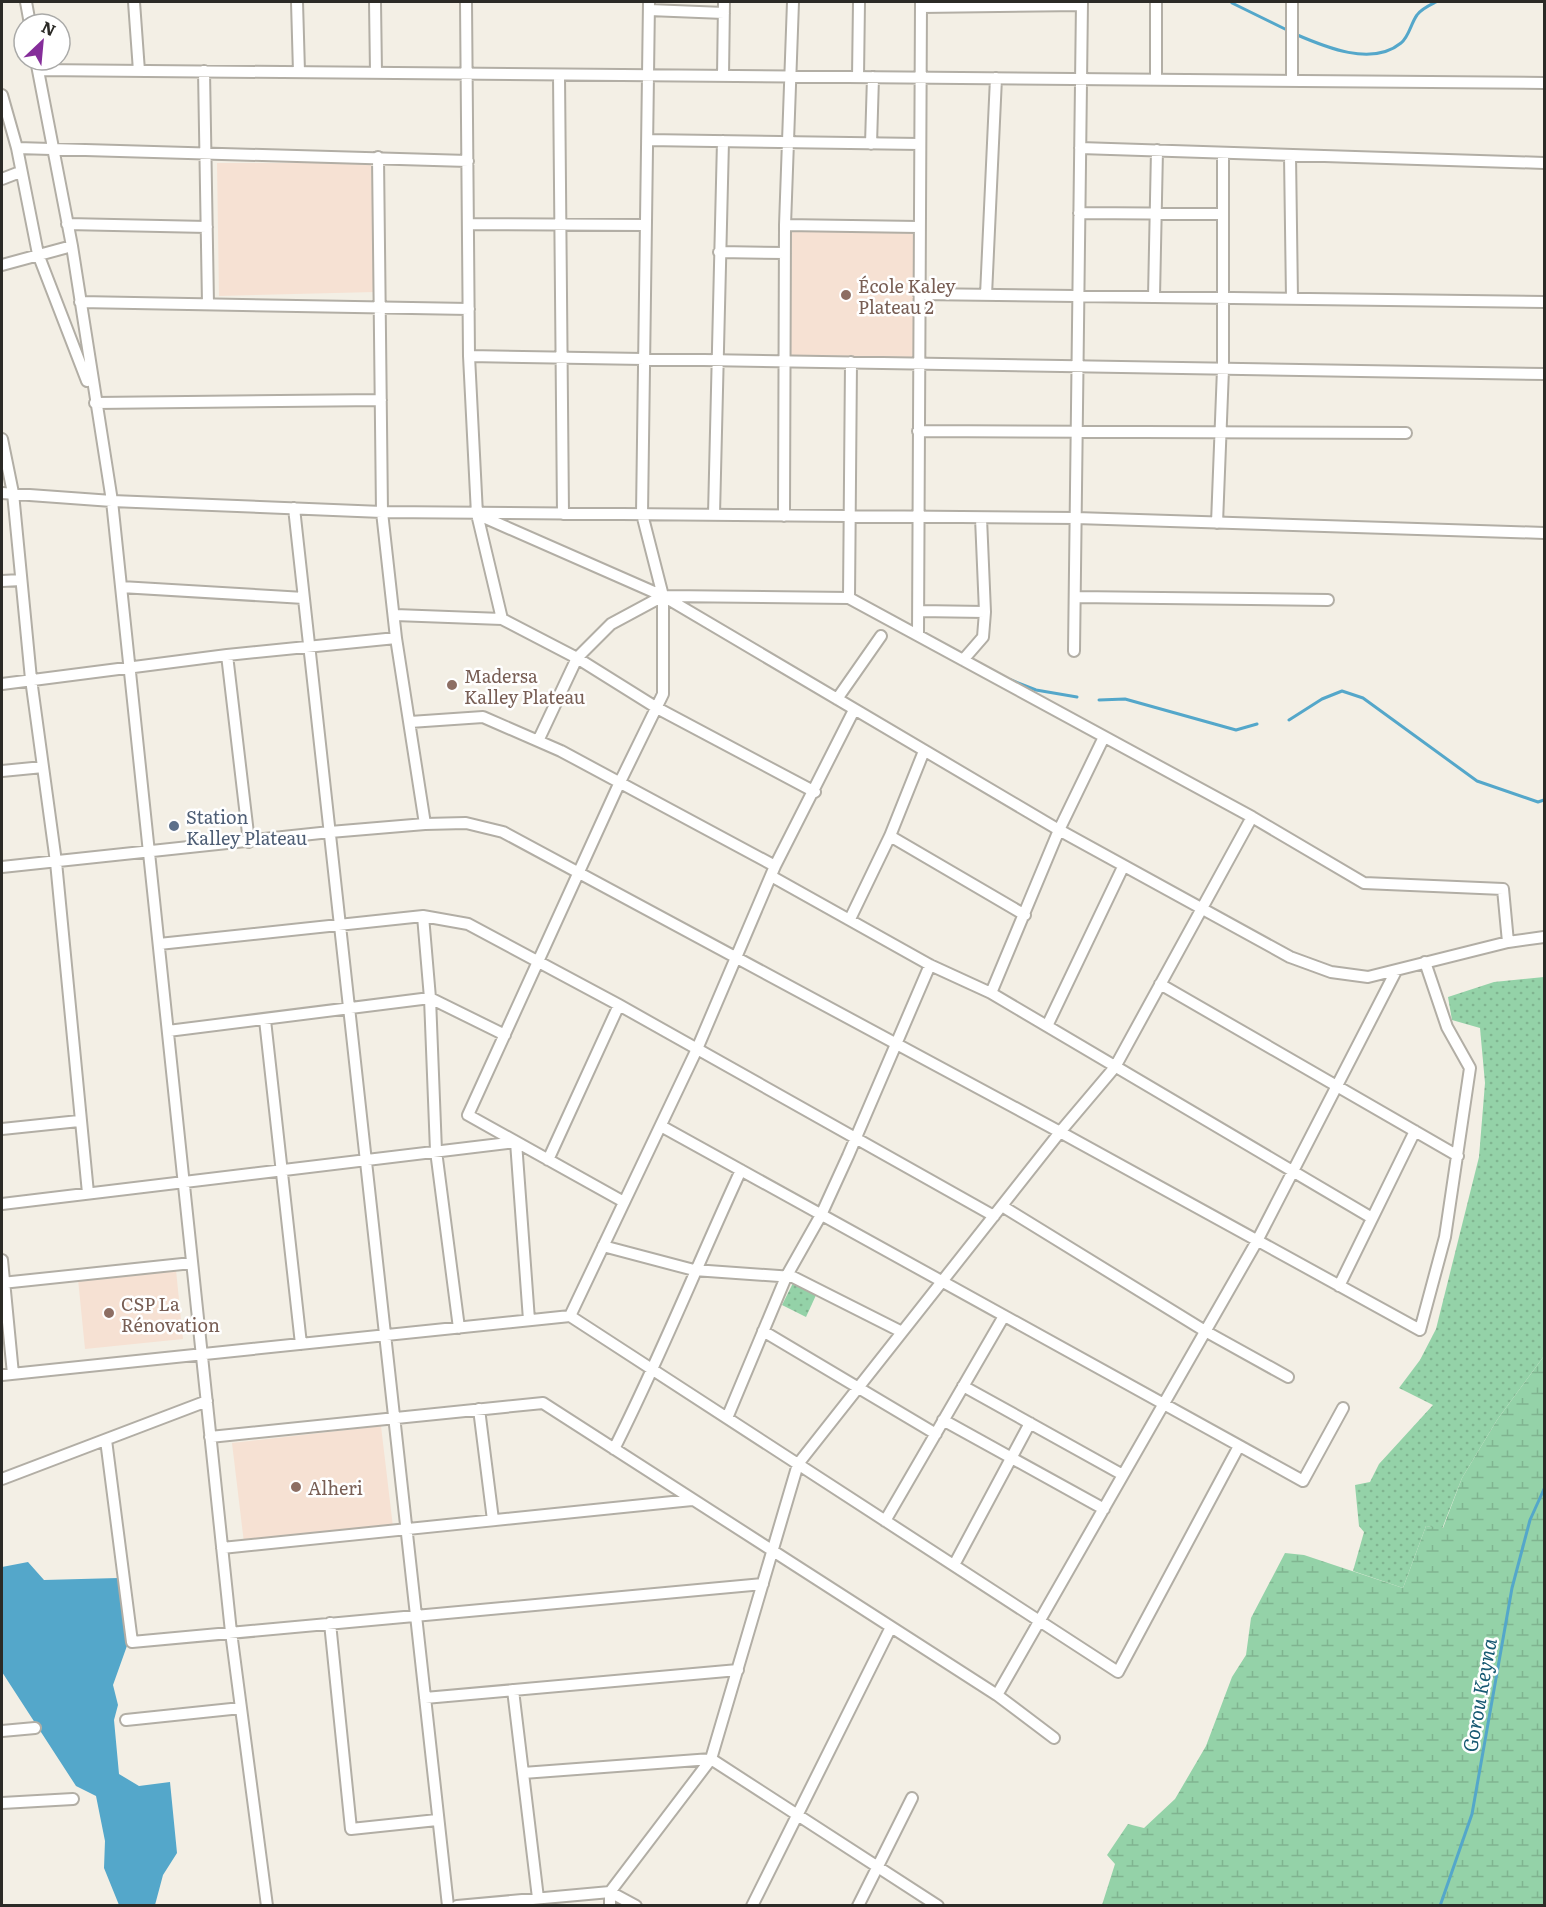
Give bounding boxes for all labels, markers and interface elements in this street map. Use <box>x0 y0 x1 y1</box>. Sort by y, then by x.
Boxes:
north arrow <box>12 12 72 72</box>
text: N <box>38 14 60 41</box>
place label: École Kaley Plateau 2 <box>858 272 956 320</box>
marker: École Kaley Plateau 2 <box>839 288 853 302</box>
place label: Madersa Kalley Plateau <box>464 662 585 710</box>
marker: Madersa Kalley Plateau <box>445 678 459 692</box>
place label: Station Kalley Plateau <box>186 803 307 851</box>
marker: Station Kalley Plateau <box>167 819 181 833</box>
place label: CSP La Rénovation <box>121 1290 220 1338</box>
marker: CSP La Rénovation <box>102 1306 116 1320</box>
place label: Alheri <box>308 1474 363 1501</box>
marker: Alheri <box>289 1480 303 1494</box>
water label: Gorou Keyna <box>1453 1635 1503 1754</box>

